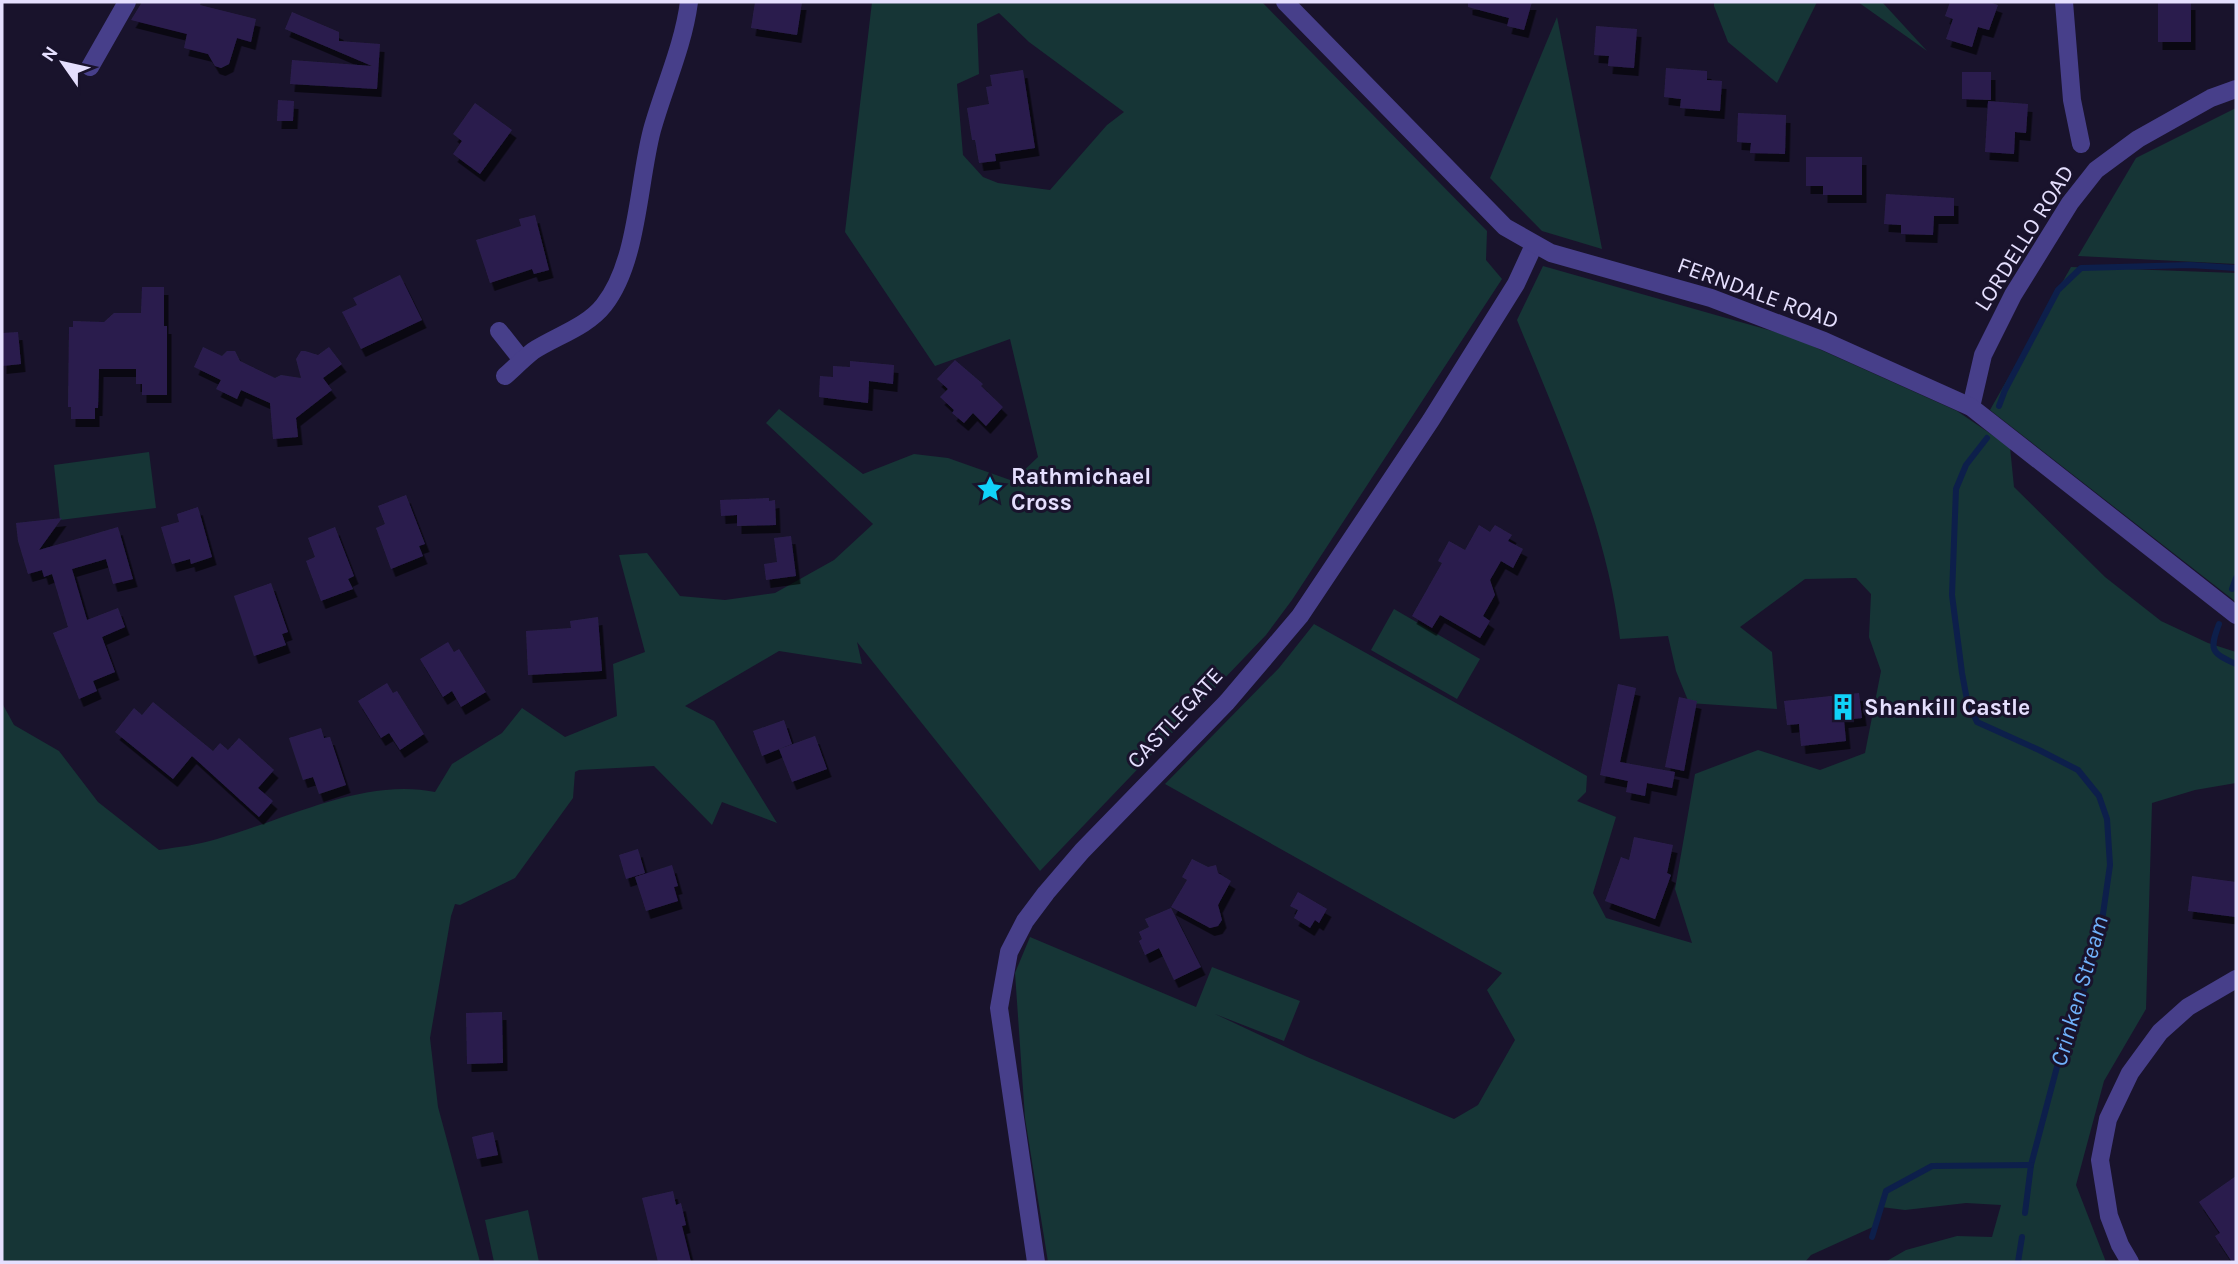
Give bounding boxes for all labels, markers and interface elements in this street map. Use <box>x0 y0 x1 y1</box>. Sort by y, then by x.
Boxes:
north arrow <box>28 28 98 98</box>
text: N <box>37 42 63 66</box>
street label: LORDELLO ROAD <box>1968 160 2080 316</box>
street label: FERNDALE ROAD <box>1674 251 1842 335</box>
place label: Rathmichael Cross <box>1011 463 1151 516</box>
place icon: Rathmichael Cross <box>975 474 1005 504</box>
street label: CASTLEGATE <box>1122 662 1228 774</box>
building icon: Shankill Castle <box>1828 692 1858 722</box>
place label: Shankill Castle <box>1864 694 2030 721</box>
water label: Crinken Stream <box>2044 913 2114 1069</box>

